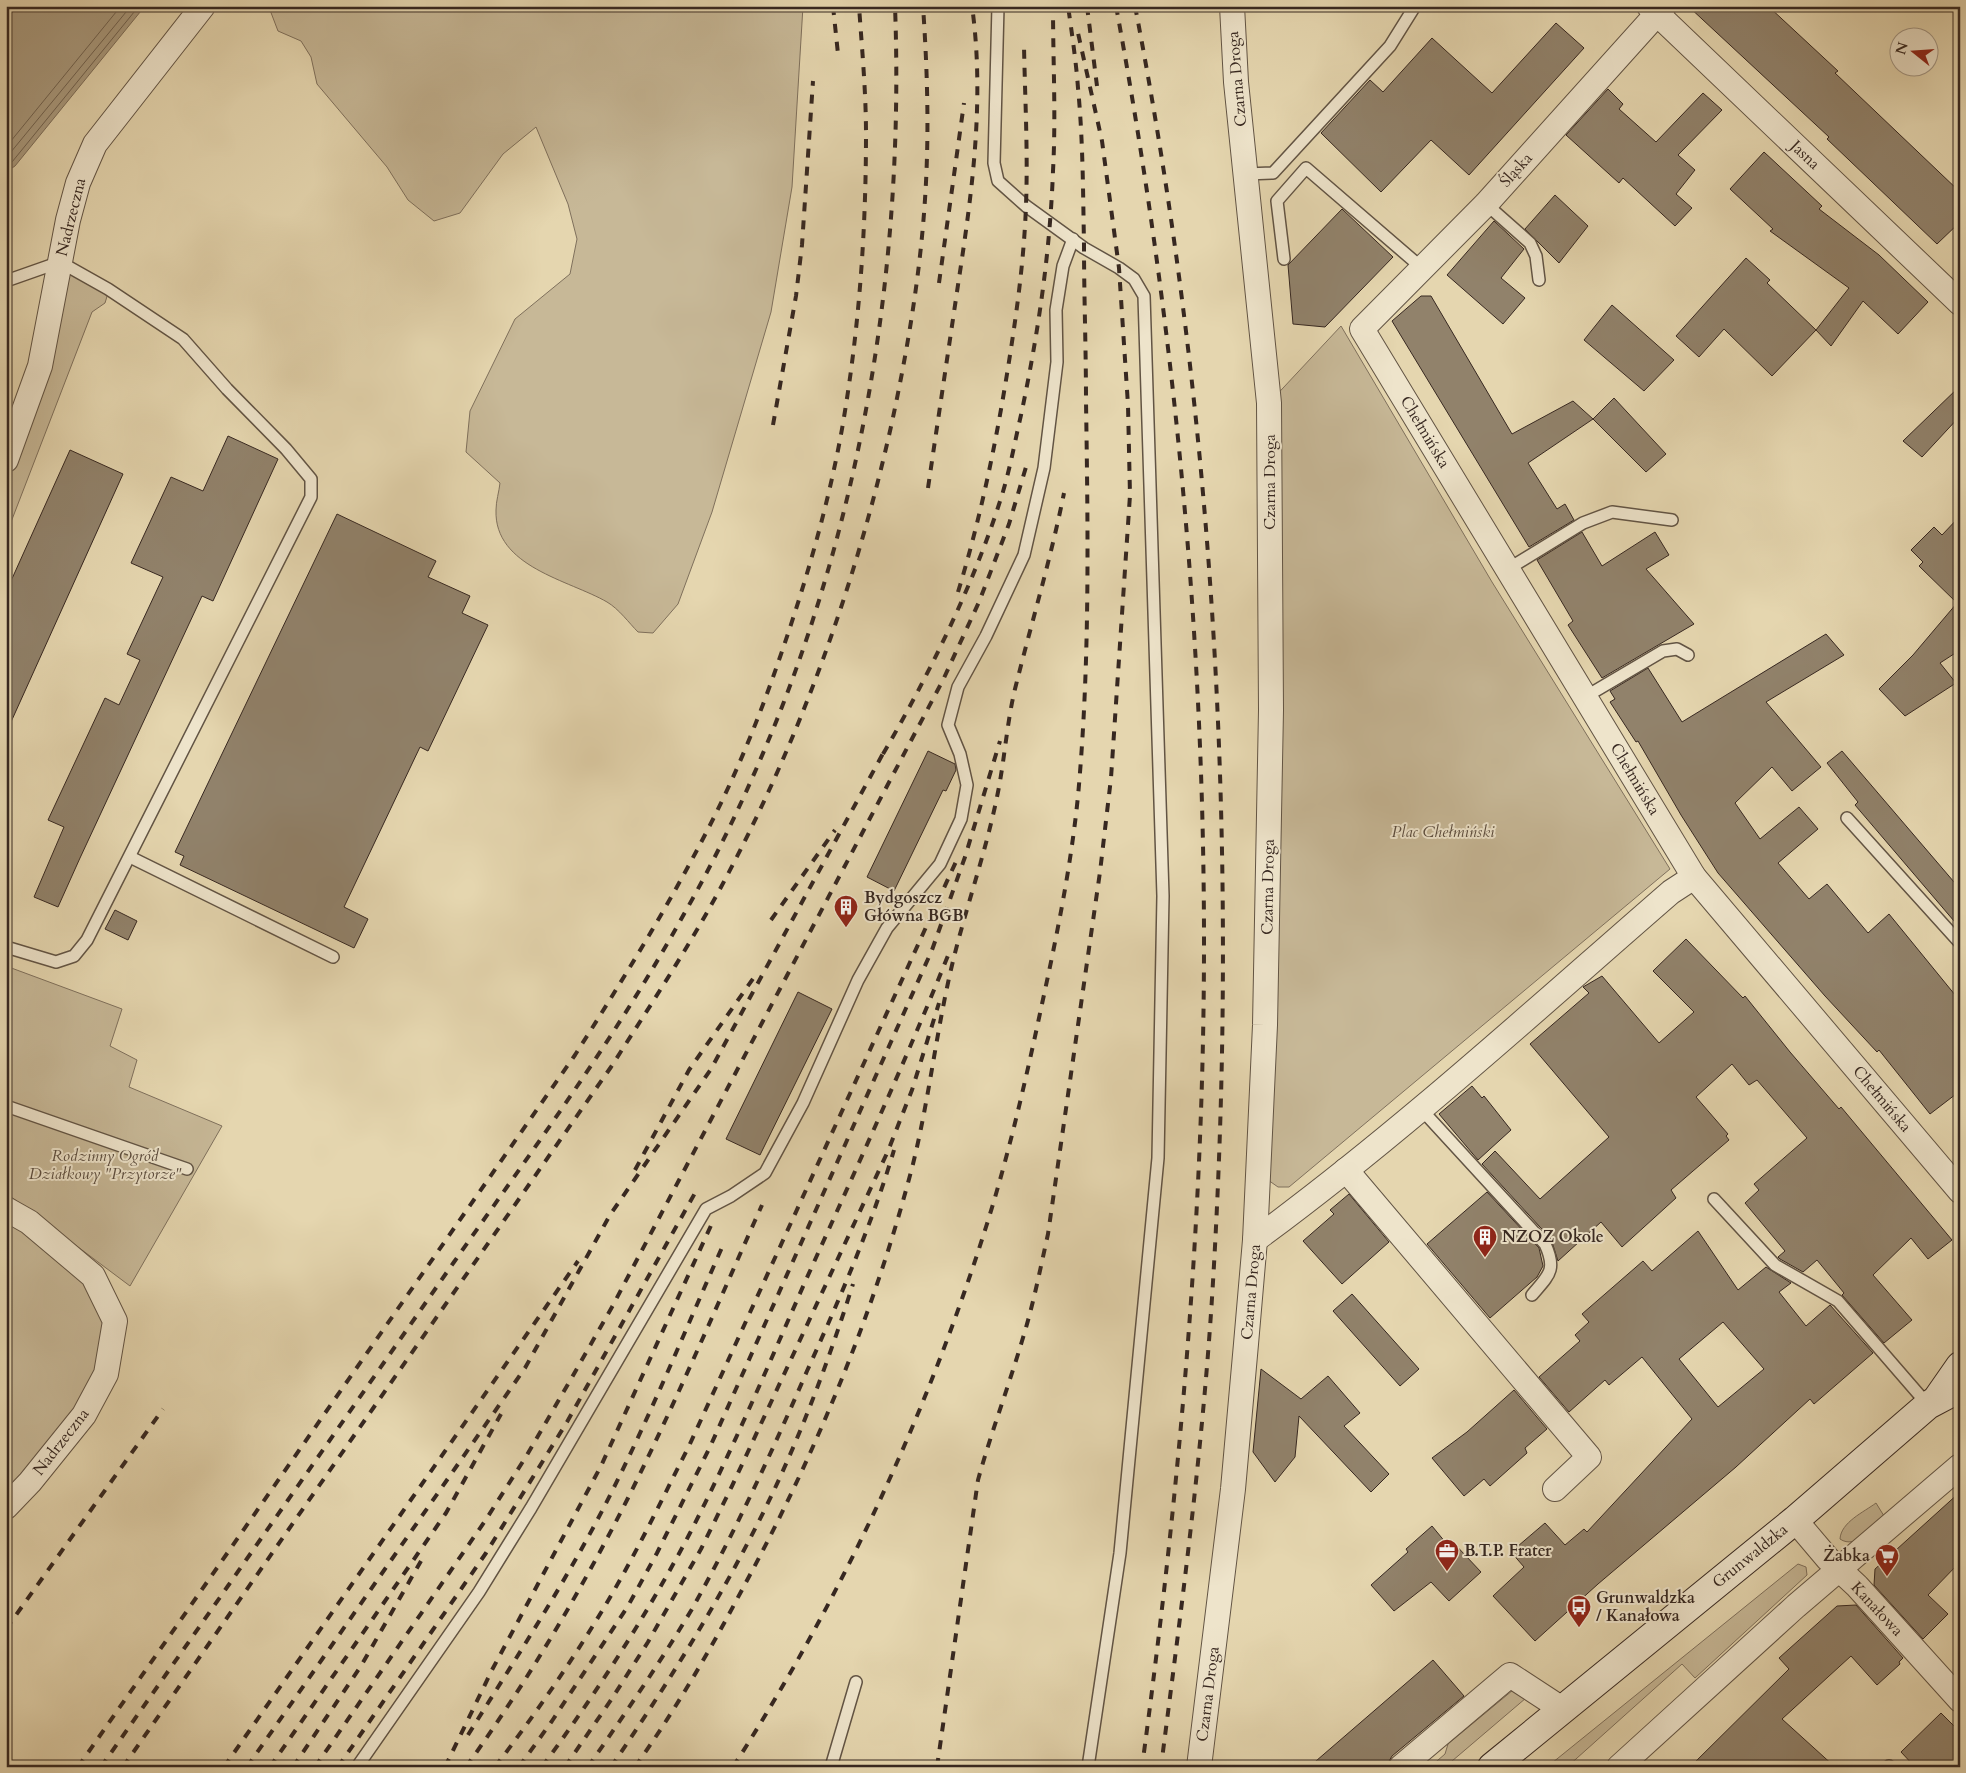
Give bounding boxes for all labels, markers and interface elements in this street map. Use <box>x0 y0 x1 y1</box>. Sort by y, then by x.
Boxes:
north arrow <box>1888 28 1938 78</box>
street label: Czarna Droga <box>1222 30 1252 128</box>
text: N <box>1891 40 1913 57</box>
street label: Jasna <box>1784 134 1825 175</box>
street label: Śląska <box>1495 148 1538 192</box>
street label: Nadrzeczna <box>51 176 91 258</box>
street label: Chełmińska <box>1395 392 1455 472</box>
street label: Czarna Droga <box>1259 434 1281 530</box>
street label: Chełmińska <box>1605 739 1665 819</box>
park label: Plac Chełmiński <box>1392 821 1495 843</box>
street label: Czarna Droga <box>1256 839 1280 935</box>
place label: Bydgoszcz Główna BGB <box>864 887 964 927</box>
building icon: Bydgoszcz Główna BGB <box>833 894 859 928</box>
street label: Chełmińska <box>1848 1061 1916 1137</box>
park label: Rodzinny Ogród Działkowy "Przytorze" <box>29 1145 182 1185</box>
building icon: NZOZ Okole <box>1472 1224 1498 1258</box>
place label: NZOZ Okole <box>1502 1226 1604 1248</box>
street label: Czarna Droga <box>1236 1243 1266 1341</box>
street label: Nadrzeczna <box>28 1404 94 1480</box>
street label: Grunwaldzka <box>1708 1519 1792 1593</box>
office icon: B.T.P. Frater <box>1434 1538 1460 1572</box>
place label: B.T.P. Frater <box>1464 1540 1552 1562</box>
supermarket icon: Żabka <box>1874 1543 1900 1577</box>
place label: Żabka <box>1823 1544 1870 1567</box>
street label: Kanałowa <box>1846 1577 1908 1641</box>
place label: Grunwaldzka / Kanałowa <box>1596 1587 1695 1627</box>
bus stop icon: Grunwaldzka / Kanałowa <box>1566 1594 1592 1628</box>
street label: Czarna Droga <box>1191 1645 1225 1743</box>

